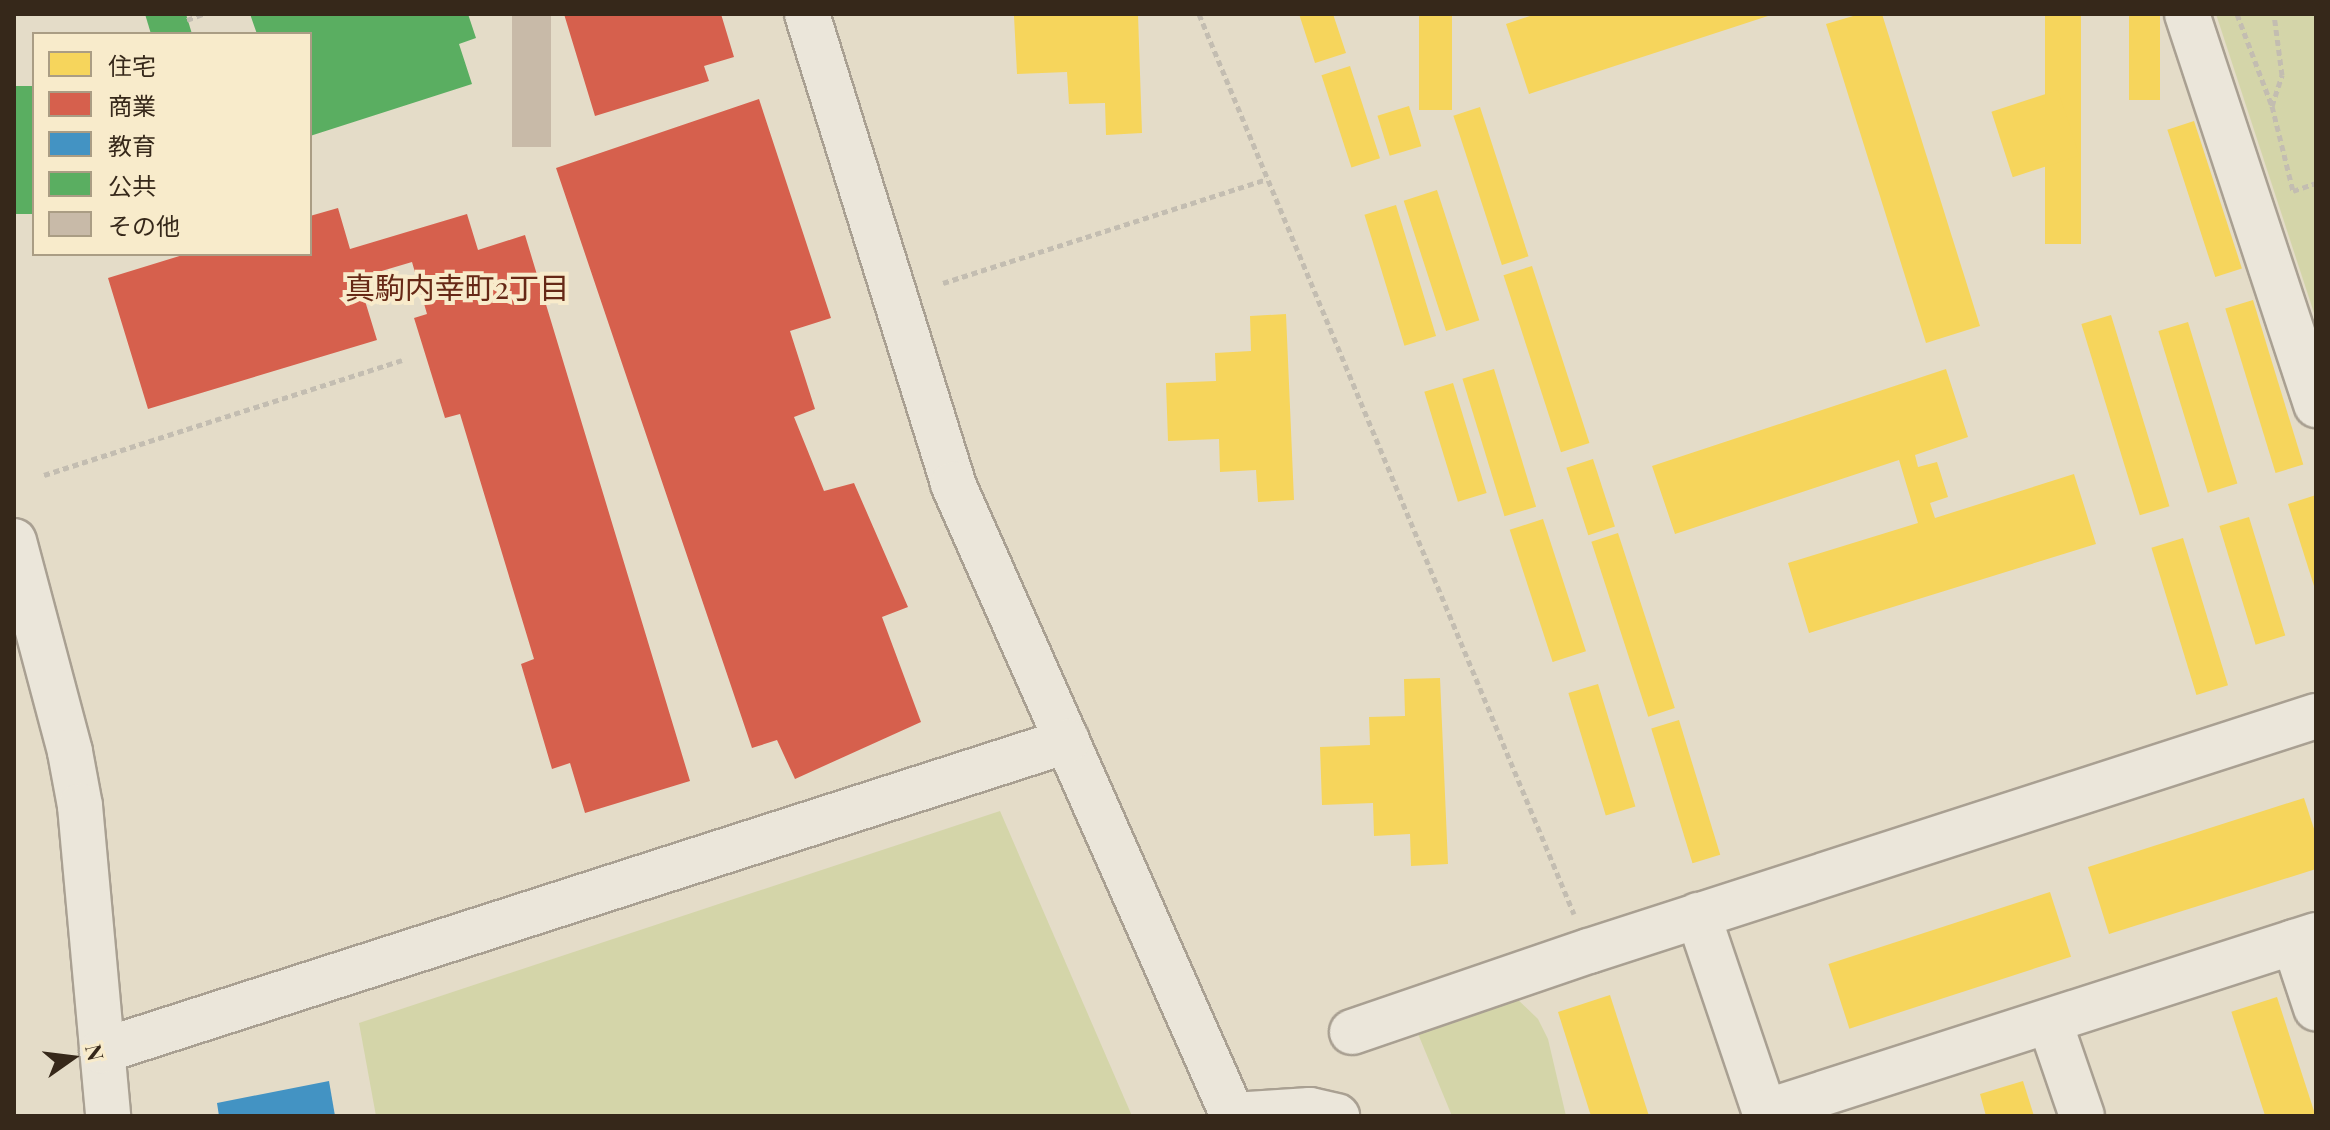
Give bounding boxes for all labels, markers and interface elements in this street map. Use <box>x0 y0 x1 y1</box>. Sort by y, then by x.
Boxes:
legend <box>32 32 312 256</box>
text: 住宅 <box>108 49 156 81</box>
text: 商業 <box>108 89 156 121</box>
text: 教育 <box>108 129 156 161</box>
text: 公共 <box>108 169 156 201</box>
text: その他 <box>108 209 180 241</box>
district label: 真駒内幸町2丁目 <box>345 269 569 305</box>
north arrow <box>32 1018 112 1098</box>
text: N <box>79 1041 112 1064</box>

